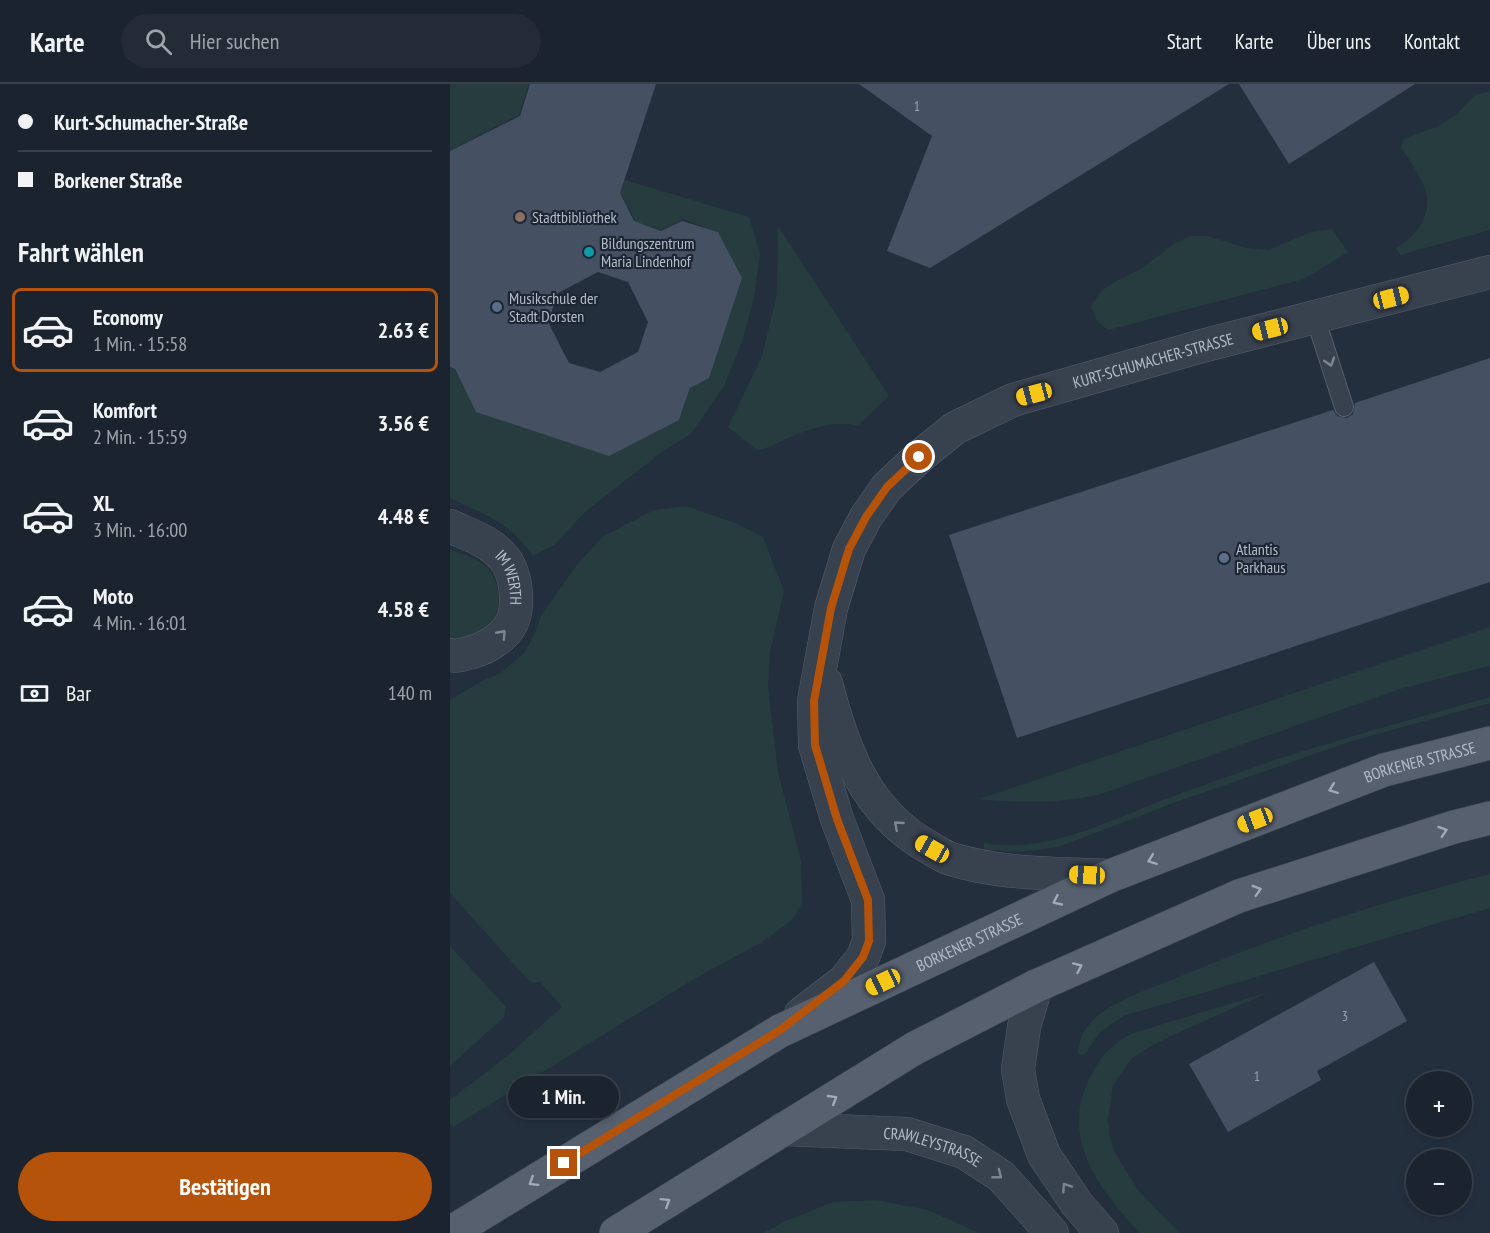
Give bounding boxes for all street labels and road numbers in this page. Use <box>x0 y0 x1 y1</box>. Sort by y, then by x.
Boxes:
street label: KURT-SCHUMACHER-STRASSE <box>1070 328 1236 392</box>
street label: IM WERTH <box>491 545 526 605</box>
street label: BORKENER STRASSE <box>1361 737 1478 787</box>
street label: BORKENER STRASSE <box>913 909 1026 976</box>
street label: CRAWLEYSTRASSE <box>883 1123 986 1171</box>

